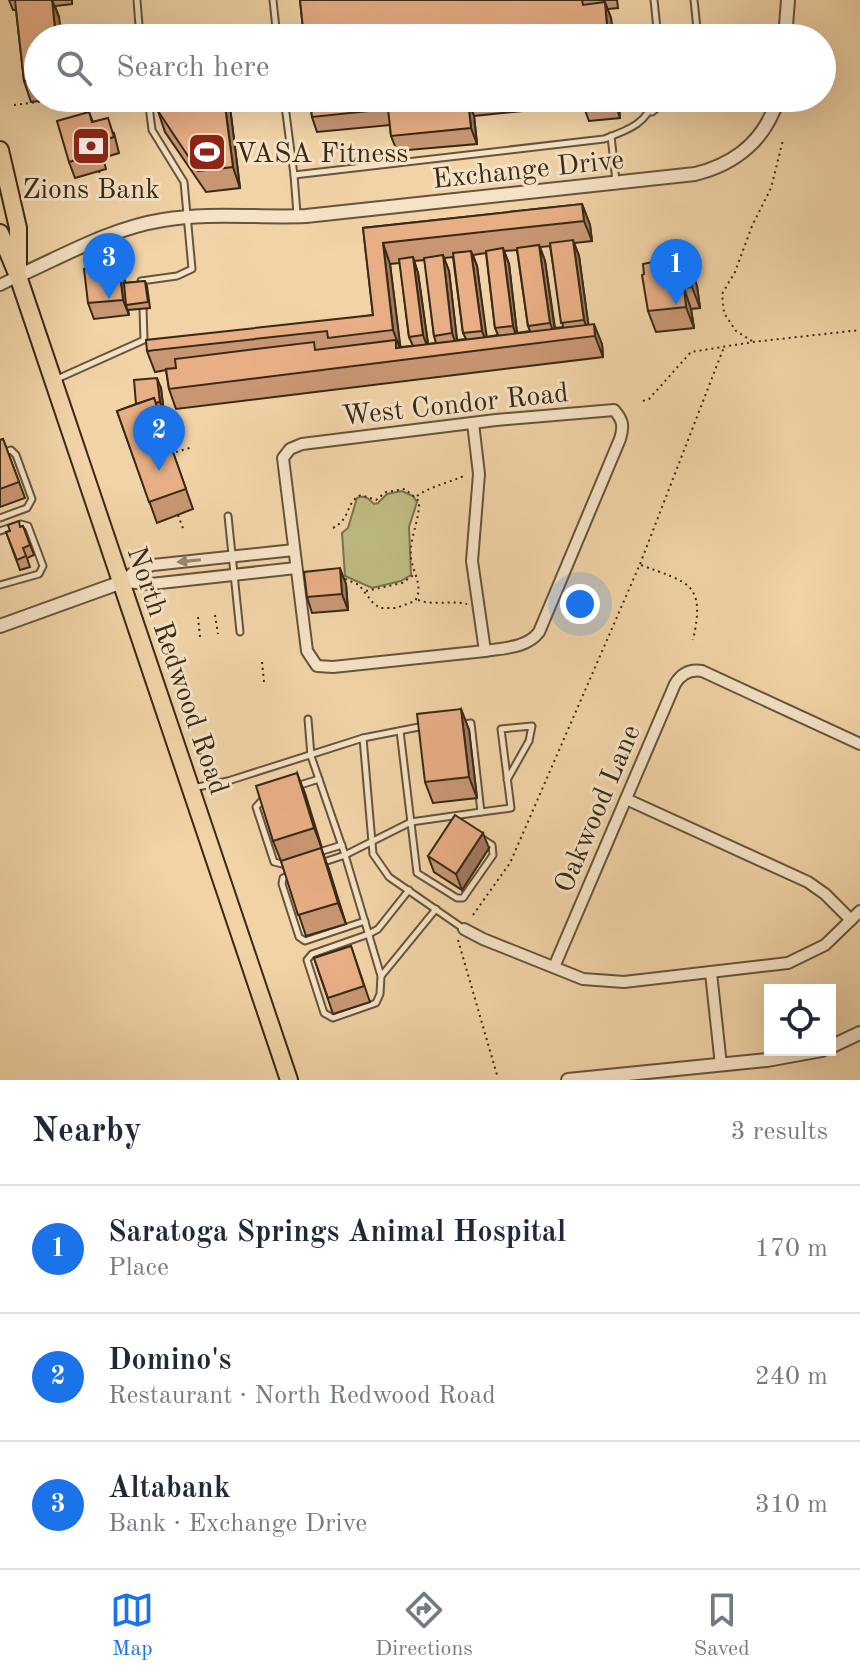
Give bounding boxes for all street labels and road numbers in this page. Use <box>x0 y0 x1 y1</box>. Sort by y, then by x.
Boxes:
street label: Exchange Drive <box>431 147 626 195</box>
street label: West Condor Road <box>341 380 570 432</box>
street label: North Redwood Road <box>121 543 232 799</box>
street label: Oakwood Lane <box>551 721 647 897</box>

